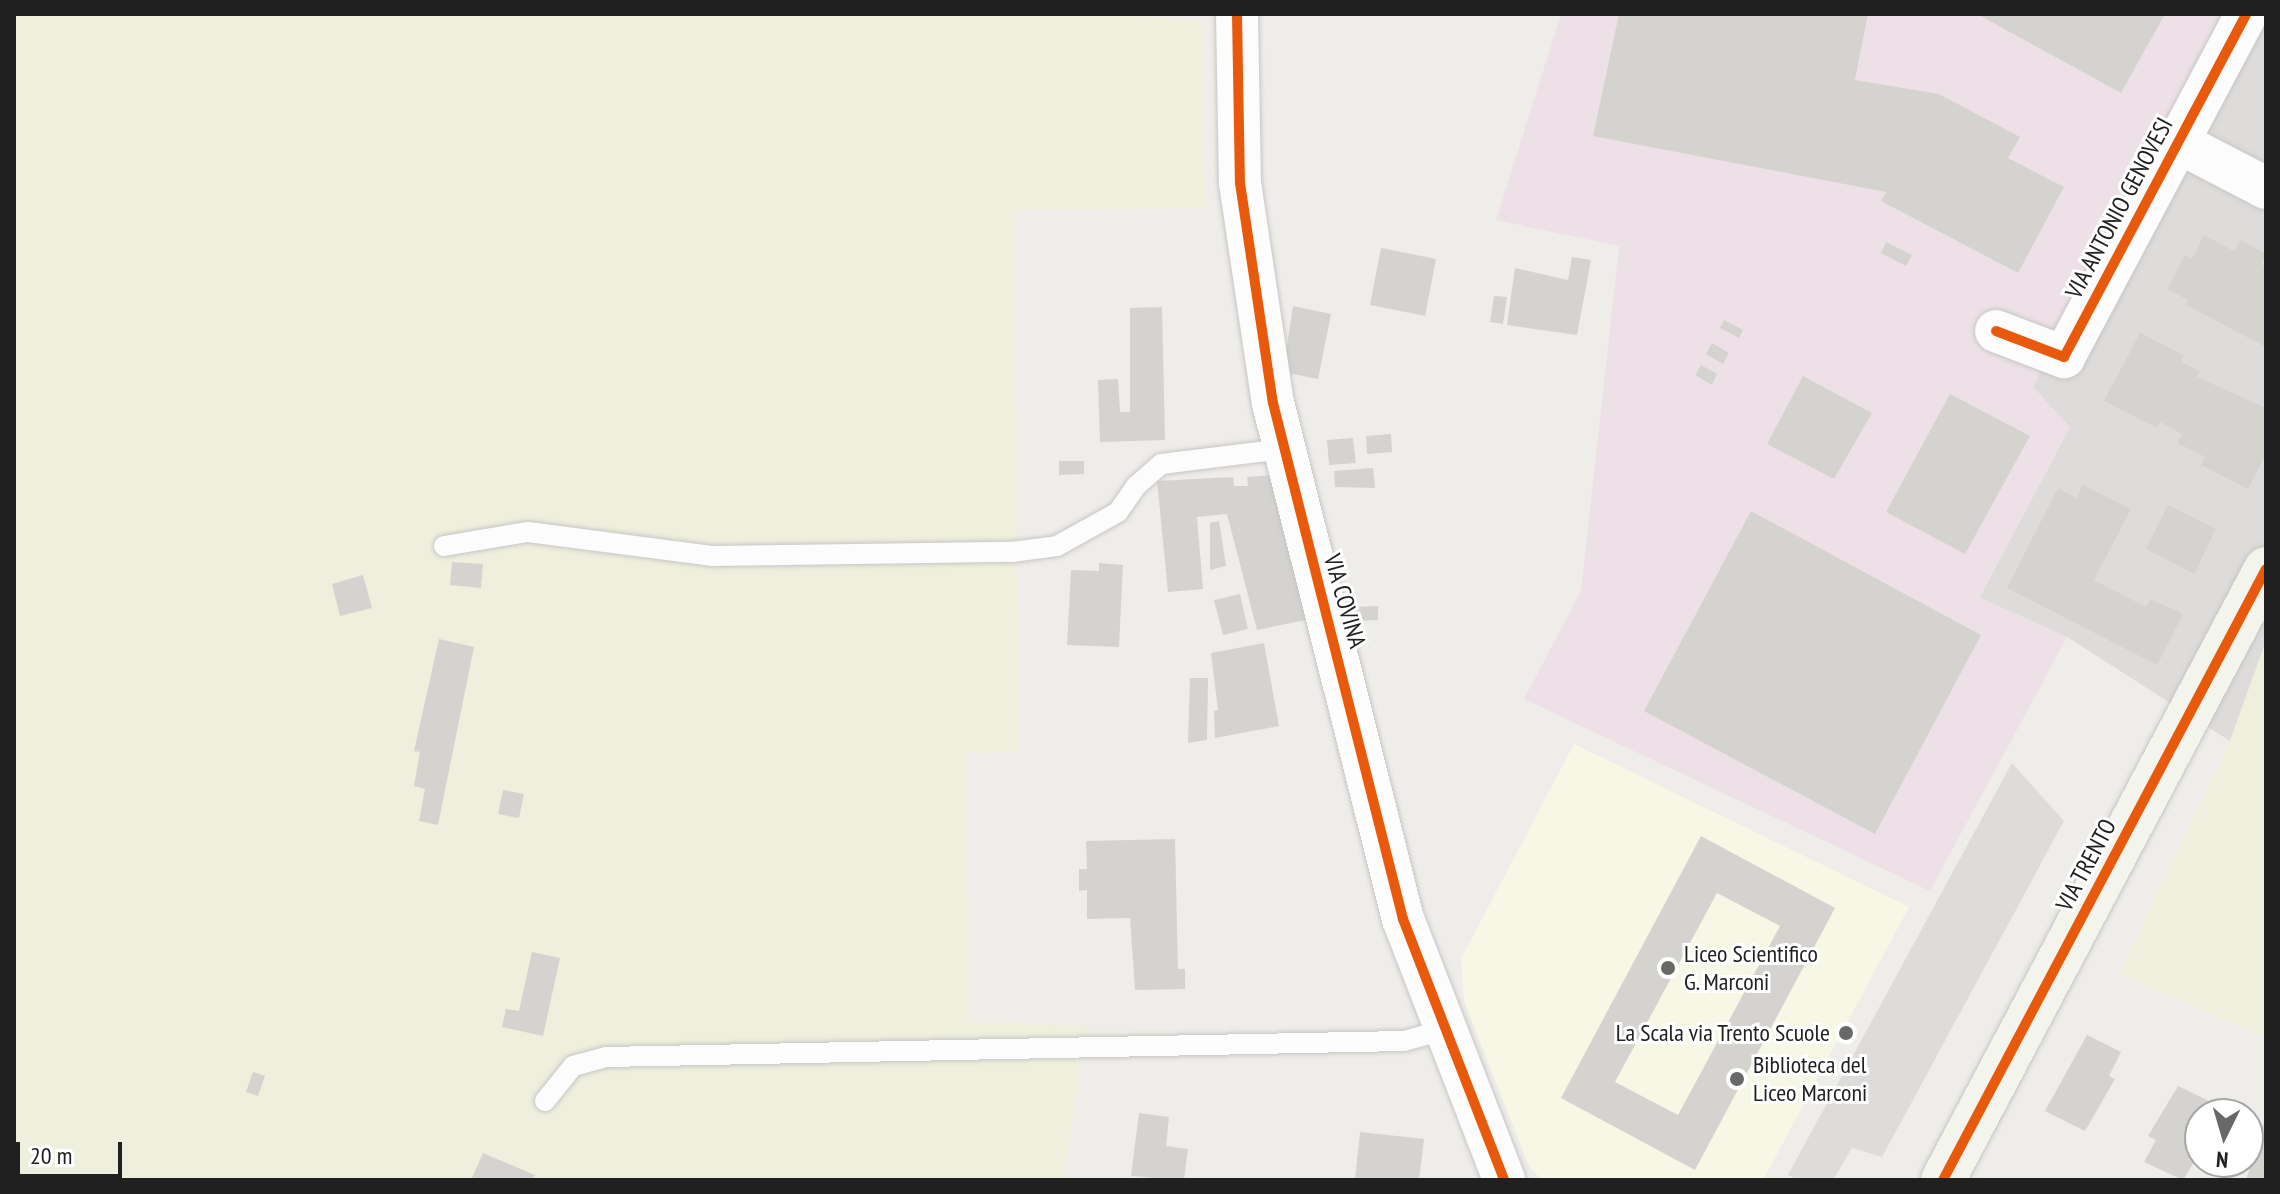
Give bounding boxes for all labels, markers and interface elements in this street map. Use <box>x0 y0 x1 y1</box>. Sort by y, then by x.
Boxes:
street label: VIA ANTONIO GENOVESI <box>2059 112 2179 304</box>
street label: VIA COVINA <box>1318 550 1372 652</box>
street label: VIA TRENTO <box>2049 813 2123 917</box>
place label: Liceo Scientifico G. Marconi <box>1684 940 1818 996</box>
marker: Liceo Scientifico G. Marconi <box>1659 959 1677 977</box>
place label: La Scala via Trento Scuole <box>1615 1019 1830 1047</box>
marker: La Scala via Trento Scuole <box>1837 1024 1855 1042</box>
place label: Biblioteca del Liceo Marconi <box>1753 1051 1867 1107</box>
marker: Biblioteca del Liceo Marconi <box>1728 1070 1746 1088</box>
north arrow <box>2184 1098 2264 1178</box>
scale bar <box>20 1126 126 1176</box>
text: 20 m <box>30 1140 72 1171</box>
text: N <box>2215 1145 2229 1174</box>

